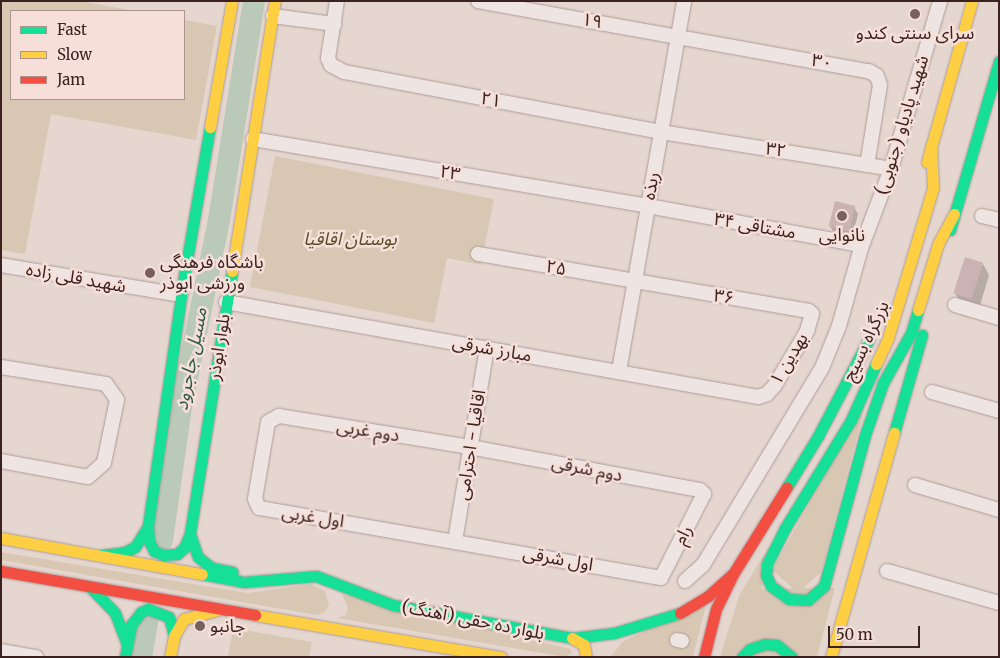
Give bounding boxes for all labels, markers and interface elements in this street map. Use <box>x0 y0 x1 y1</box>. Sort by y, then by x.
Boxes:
marker: سرای سنتی کندو <box>909 8 921 20</box>
street label: ۱۹ <box>580 9 604 33</box>
legend <box>10 10 185 100</box>
text: Fast <box>57 20 87 39</box>
place label: سرای سنتی کندو <box>856 22 974 44</box>
text: Slow <box>57 45 92 64</box>
street label: ۳۰ <box>810 49 834 75</box>
street label: شهید پادیاو (جنوبی) <box>871 53 933 197</box>
text: Jam <box>57 70 85 89</box>
street label: ۲۱ <box>479 87 503 113</box>
street label: ۳۲ <box>764 138 788 162</box>
street label: ۲۳ <box>438 161 462 185</box>
street label: ربذه <box>638 170 664 202</box>
street label: ۳۴ مشتاقی <box>712 208 798 244</box>
marker: نانوایی <box>836 210 848 222</box>
place label: نانوایی <box>819 224 865 246</box>
park label: بوستان اقاقیا <box>303 228 397 250</box>
place label: باشگاه فرهنگی ورزشی ابوذر <box>160 252 263 294</box>
street label: ۲۵ <box>544 256 568 280</box>
street label: شهید قلی زاده <box>24 259 128 297</box>
marker: باشگاه فرهنگی ورزشی ابوذر <box>144 267 156 279</box>
street label: ۳۶ <box>712 285 736 309</box>
street label: بزرگراه بسیج <box>838 297 894 385</box>
water label: مسیل جاجرود <box>170 306 212 412</box>
street label: بلوار ابوذر <box>203 312 235 382</box>
street label: بهدین ۱ <box>765 329 813 389</box>
street label: مبارز شرقی <box>451 331 533 367</box>
street label: اقاقیا - احترامی <box>452 388 490 502</box>
street label: دوم غربی <box>335 415 401 447</box>
street label: دوم شرقی <box>550 452 624 486</box>
street label: اول غربی <box>280 501 346 533</box>
street label: رام <box>669 522 697 548</box>
street label: اول شرقی <box>521 542 595 576</box>
street label: بلوار ده حقی (آهنگ) <box>400 596 546 644</box>
place label: جانبو <box>210 615 245 637</box>
scale bar <box>830 616 922 648</box>
marker: جانبو <box>194 620 206 632</box>
text: 50 m <box>836 625 873 644</box>

